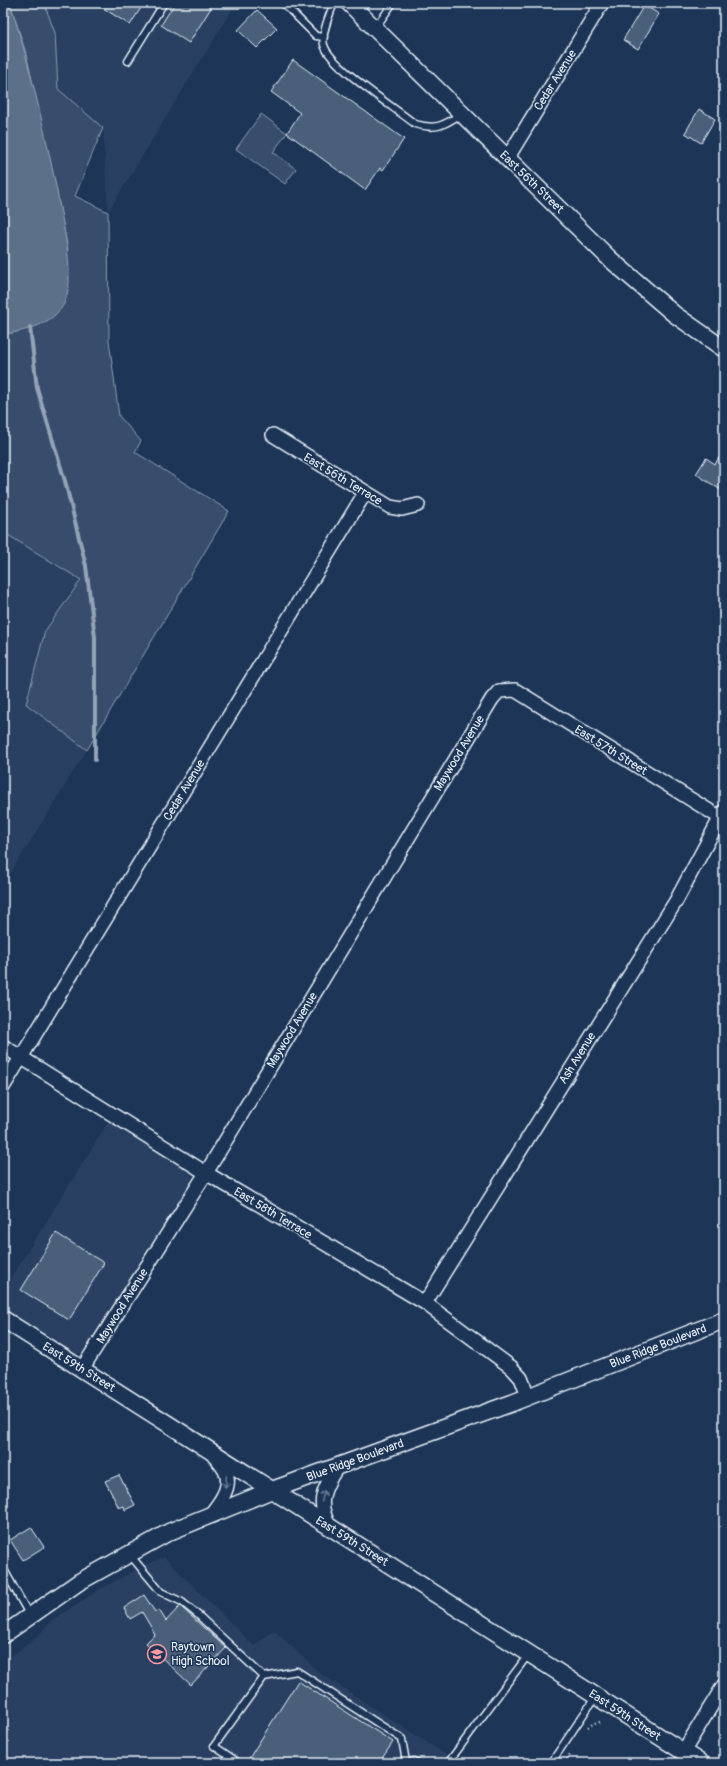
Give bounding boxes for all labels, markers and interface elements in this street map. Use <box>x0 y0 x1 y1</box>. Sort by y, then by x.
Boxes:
street label: Cedar Avenue <box>531 47 580 113</box>
street label: East 56th Street <box>496 148 567 217</box>
street label: East 56th Terrace <box>301 450 385 509</box>
street label: Maywood Avenue <box>431 713 488 794</box>
street label: East 57th Street <box>572 722 650 779</box>
street label: Cedar Avenue <box>160 757 209 824</box>
street label: Maywood Avenue <box>264 990 321 1071</box>
street label: Ash Avenue <box>556 1030 599 1087</box>
street label: East 58th Terrace <box>231 1184 315 1243</box>
street label: Maywood Avenue <box>93 1266 152 1347</box>
street label: Blue Ridge Boulevard <box>608 1321 709 1372</box>
street label: East 59th Street <box>40 1339 118 1396</box>
street label: Blue Ridge Boulevard <box>304 1436 406 1485</box>
one-way arrow <box>223 1476 230 1489</box>
one-way arrow <box>320 1490 328 1503</box>
street label: East 59th Street <box>313 1513 391 1570</box>
place label: Raytown High School <box>171 1640 230 1669</box>
school or university icon: Raytown High School <box>146 1643 168 1665</box>
street label: East 59th Street <box>586 1687 664 1744</box>

